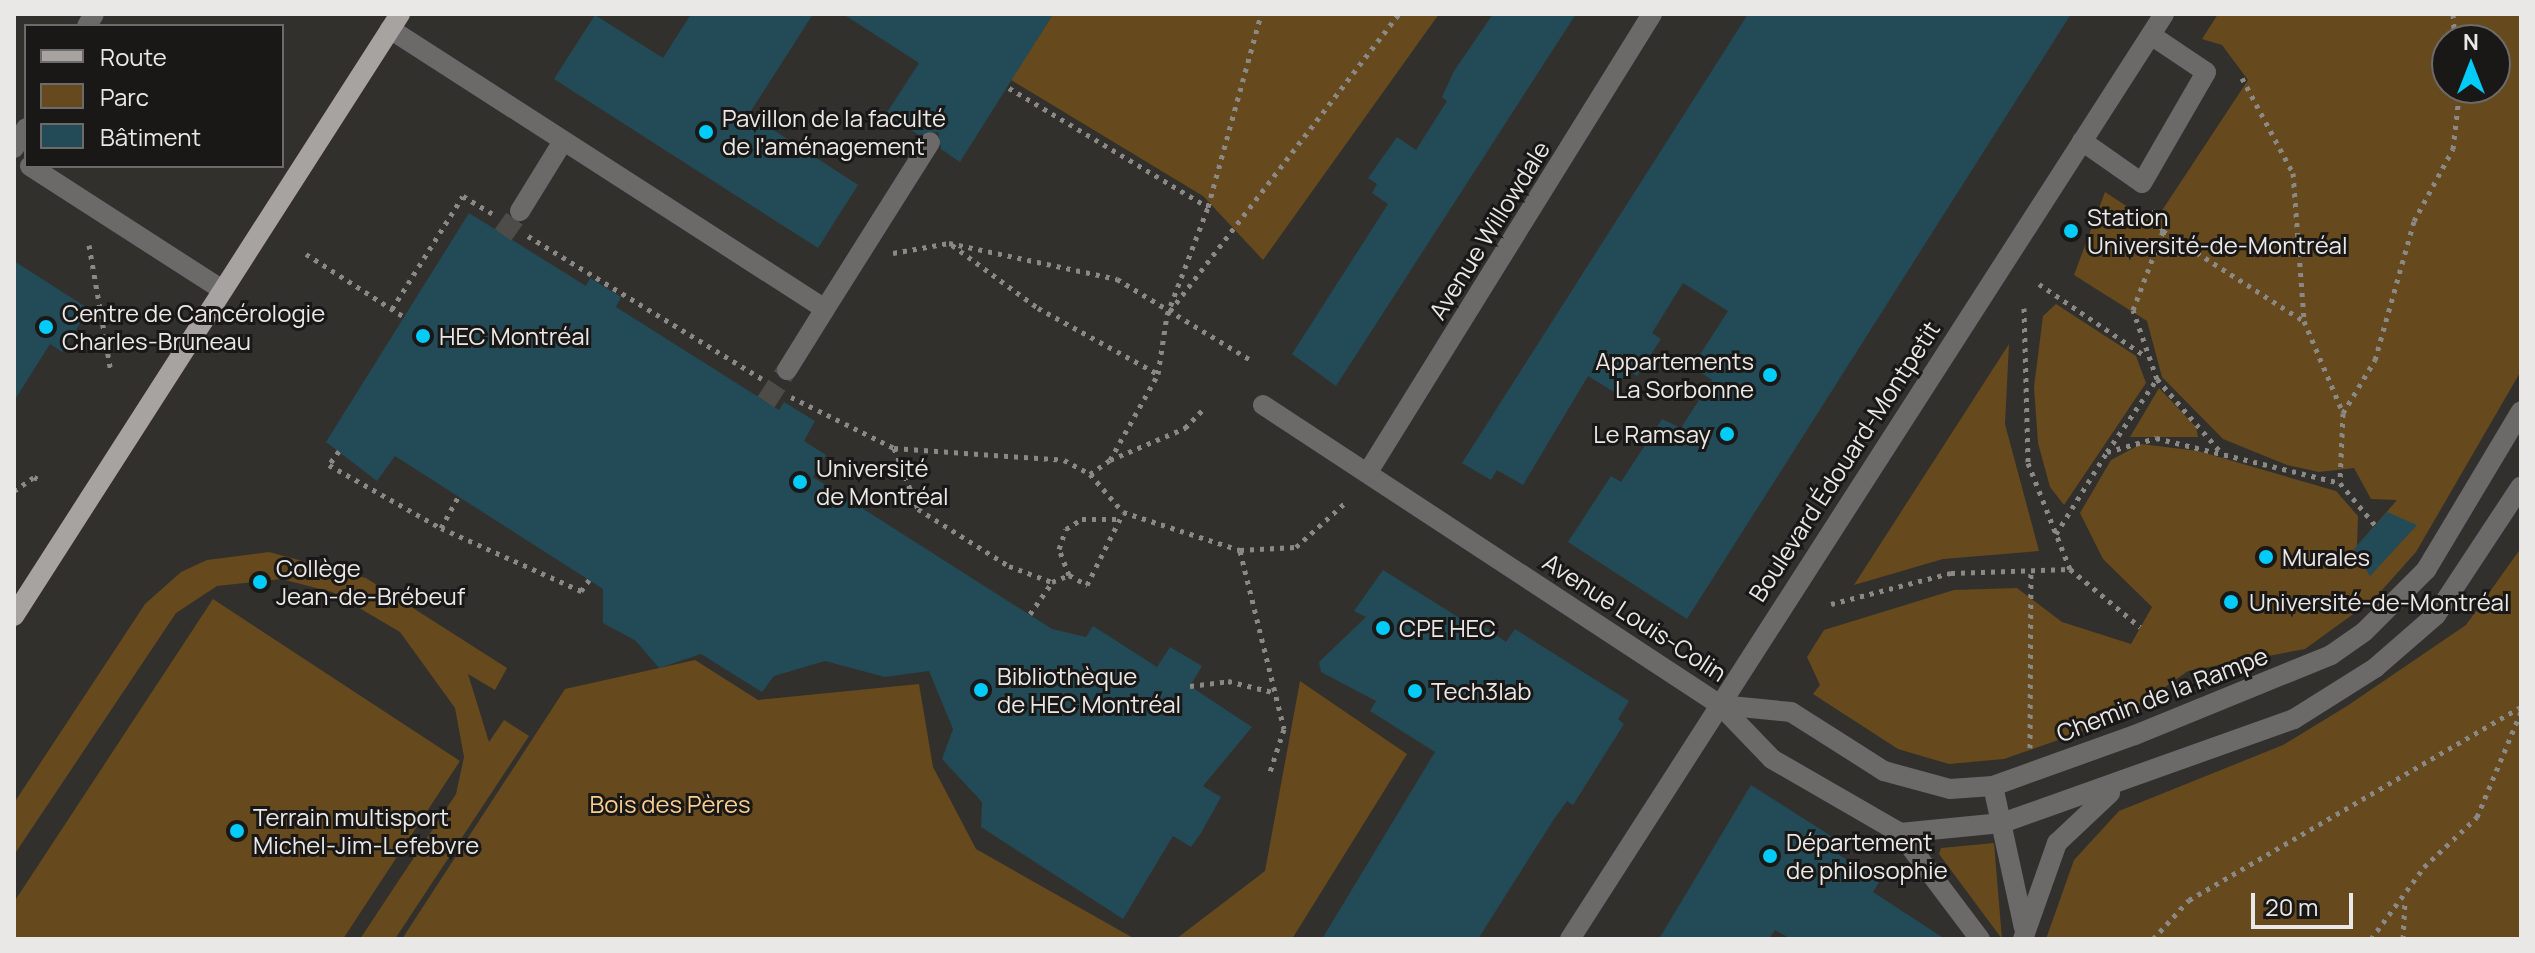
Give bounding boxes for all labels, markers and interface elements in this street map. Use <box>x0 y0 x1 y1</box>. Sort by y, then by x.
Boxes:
legend <box>24 24 284 168</box>
north arrow <box>2431 24 2511 104</box>
text: N <box>2463 27 2479 57</box>
text: Route <box>100 40 167 73</box>
text: Parc <box>100 80 149 113</box>
place label: Pavillon de la faculté de l'aménagement <box>722 104 946 160</box>
text: Bâtiment <box>100 120 201 153</box>
marker: Pavillon de la faculté de l'aménagement <box>697 123 715 141</box>
street label: Avenue Willowdale <box>1423 136 1555 324</box>
place label: Station Université-de-Montréal <box>2087 203 2347 259</box>
marker: Station Université-de-Montréal <box>2062 222 2080 240</box>
place label: Centre de Cancérologie Charles-Bruneau <box>62 299 325 355</box>
street label: Boulevard Édouard-Montpetit <box>1743 316 1945 606</box>
marker: Centre de Cancérologie Charles-Bruneau <box>37 318 55 336</box>
place label: HEC Montréal <box>439 322 590 350</box>
marker: HEC Montréal <box>414 327 432 345</box>
place label: Appartements La Sorbonne <box>1595 347 1754 403</box>
marker: Appartements La Sorbonne <box>1761 366 1779 384</box>
place label: Le Ramsay <box>1593 420 1711 448</box>
marker: Le Ramsay <box>1718 425 1736 443</box>
place label: Université de Montréal <box>816 454 949 510</box>
marker: Université de Montréal <box>791 473 809 491</box>
place label: Murales <box>2282 543 2370 571</box>
street label: Avenue Louis-Colin <box>1538 547 1732 687</box>
marker: Murales <box>2257 548 2275 566</box>
place label: Collège Jean-de-Brébeuf <box>276 554 465 610</box>
marker: Collège Jean-de-Brébeuf <box>251 573 269 591</box>
place label: Université-de-Montréal <box>2249 588 2509 616</box>
marker: Université-de-Montréal <box>2220 591 2242 613</box>
place label: CPE HEC <box>1399 614 1496 642</box>
marker: CPE HEC <box>1374 619 1392 637</box>
street label: Chemin de la Rampe <box>2052 640 2272 748</box>
place label: Bibliothèque de HEC Montréal <box>997 662 1181 718</box>
place label: Tech3lab <box>1431 677 1531 705</box>
marker: Bibliothèque de HEC Montréal <box>972 681 990 699</box>
marker: Tech3lab <box>1406 682 1424 700</box>
park label: Bois des Pères <box>589 790 751 818</box>
place label: Terrain multisport Michel-Jim-Lefebvre <box>253 803 479 859</box>
marker: Terrain multisport Michel-Jim-Lefebvre <box>228 822 246 840</box>
place label: Département de philosophie <box>1786 828 1948 884</box>
marker: Département de philosophie <box>1761 847 1779 865</box>
scale bar <box>2255 877 2357 927</box>
text: 20 m <box>2265 890 2318 923</box>

